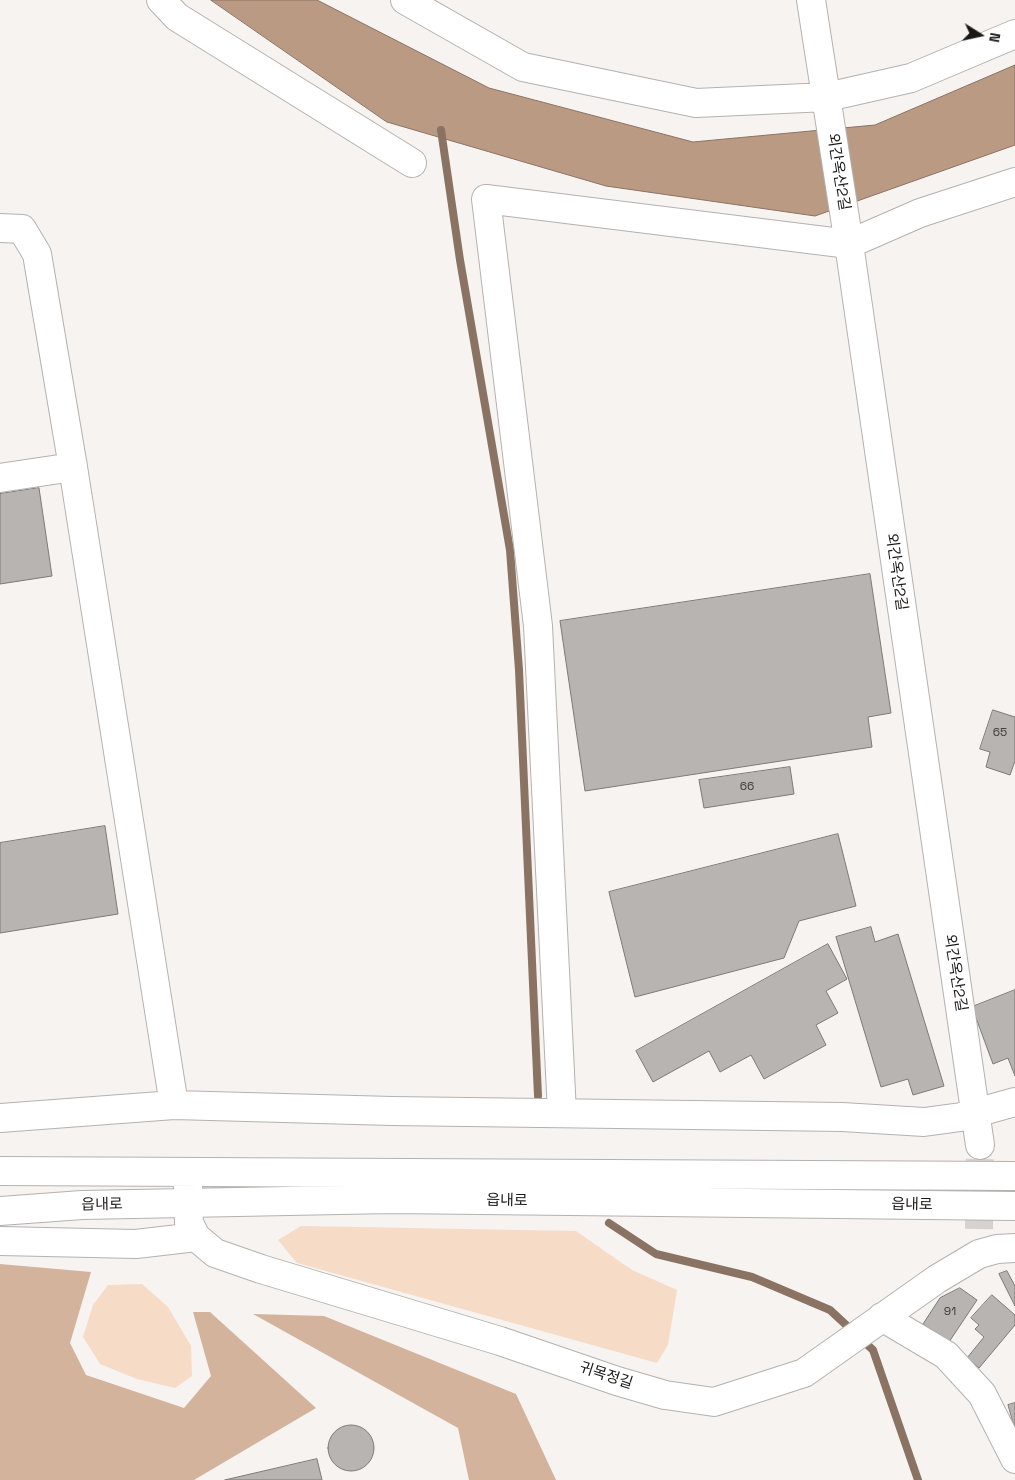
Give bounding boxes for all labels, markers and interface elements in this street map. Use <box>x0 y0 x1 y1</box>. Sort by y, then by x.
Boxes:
north arrow <box>955 10 1005 60</box>
text: N <box>985 31 1004 44</box>
street label: 외간옥산2길 <box>823 132 853 212</box>
street label: 외간옥산2길 <box>882 532 910 612</box>
house number: 65 <box>993 726 1007 740</box>
house number: 66 <box>740 780 754 794</box>
street label: 외간옥산2길 <box>940 933 970 1013</box>
street label: 읍내로 <box>486 1192 528 1210</box>
street label: 읍내로 <box>81 1196 123 1214</box>
street label: 읍내로 <box>891 1196 933 1214</box>
house number: 91 <box>944 1305 956 1319</box>
street label: 귀목정길 <box>577 1359 635 1393</box>

